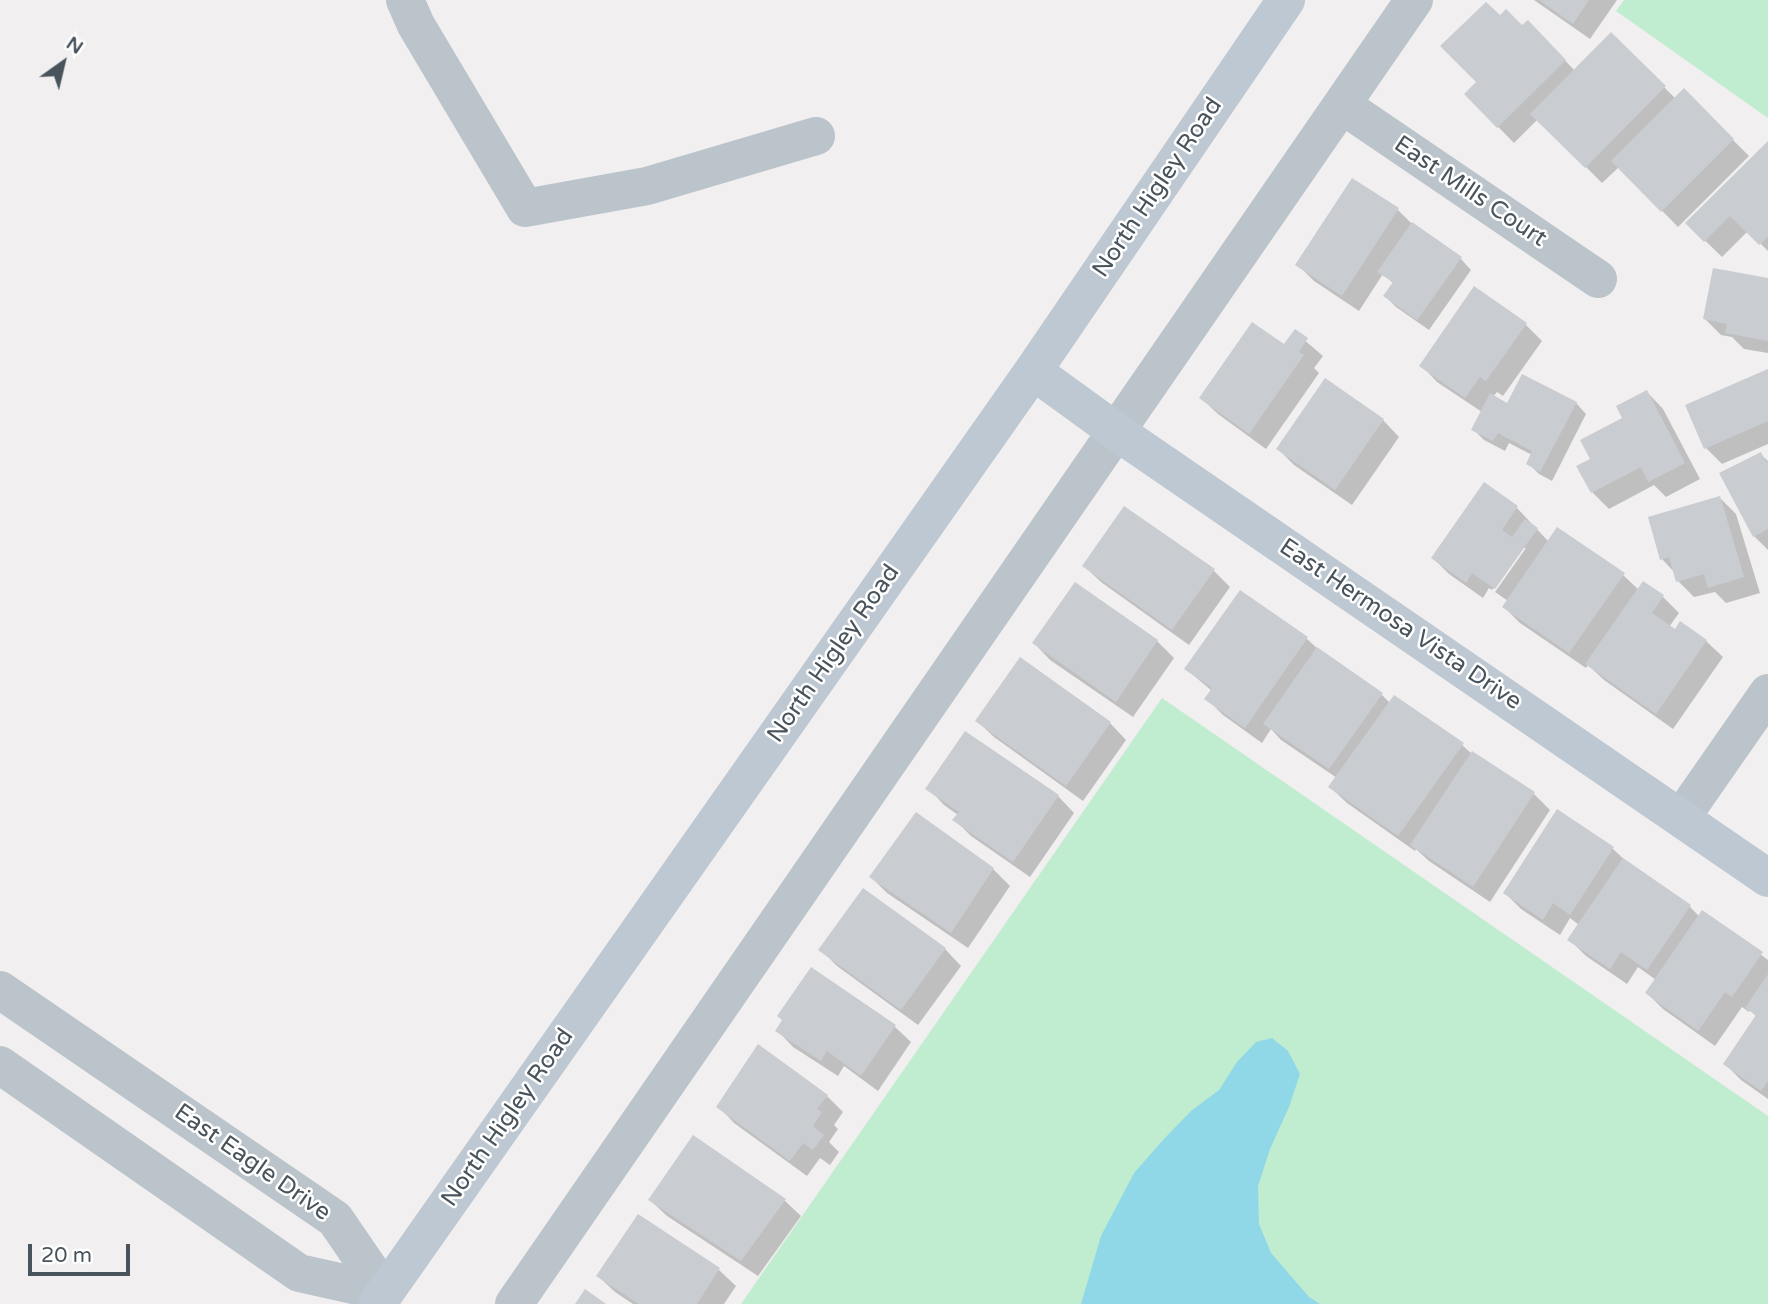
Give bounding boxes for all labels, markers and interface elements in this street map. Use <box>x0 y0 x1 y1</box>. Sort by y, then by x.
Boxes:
north arrow <box>28 28 98 98</box>
text: N <box>62 32 87 59</box>
street label: North Higley Road <box>1087 93 1229 283</box>
street label: East Mills Court <box>1388 130 1552 254</box>
street label: East Hermosa Vista Drive <box>1274 533 1526 717</box>
street label: North Higley Road <box>762 559 906 749</box>
street label: North Higley Road <box>436 1023 580 1213</box>
street label: East Eagle Drive <box>168 1098 336 1228</box>
scale bar <box>32 1230 133 1274</box>
text: 20 m <box>41 1243 92 1268</box>

